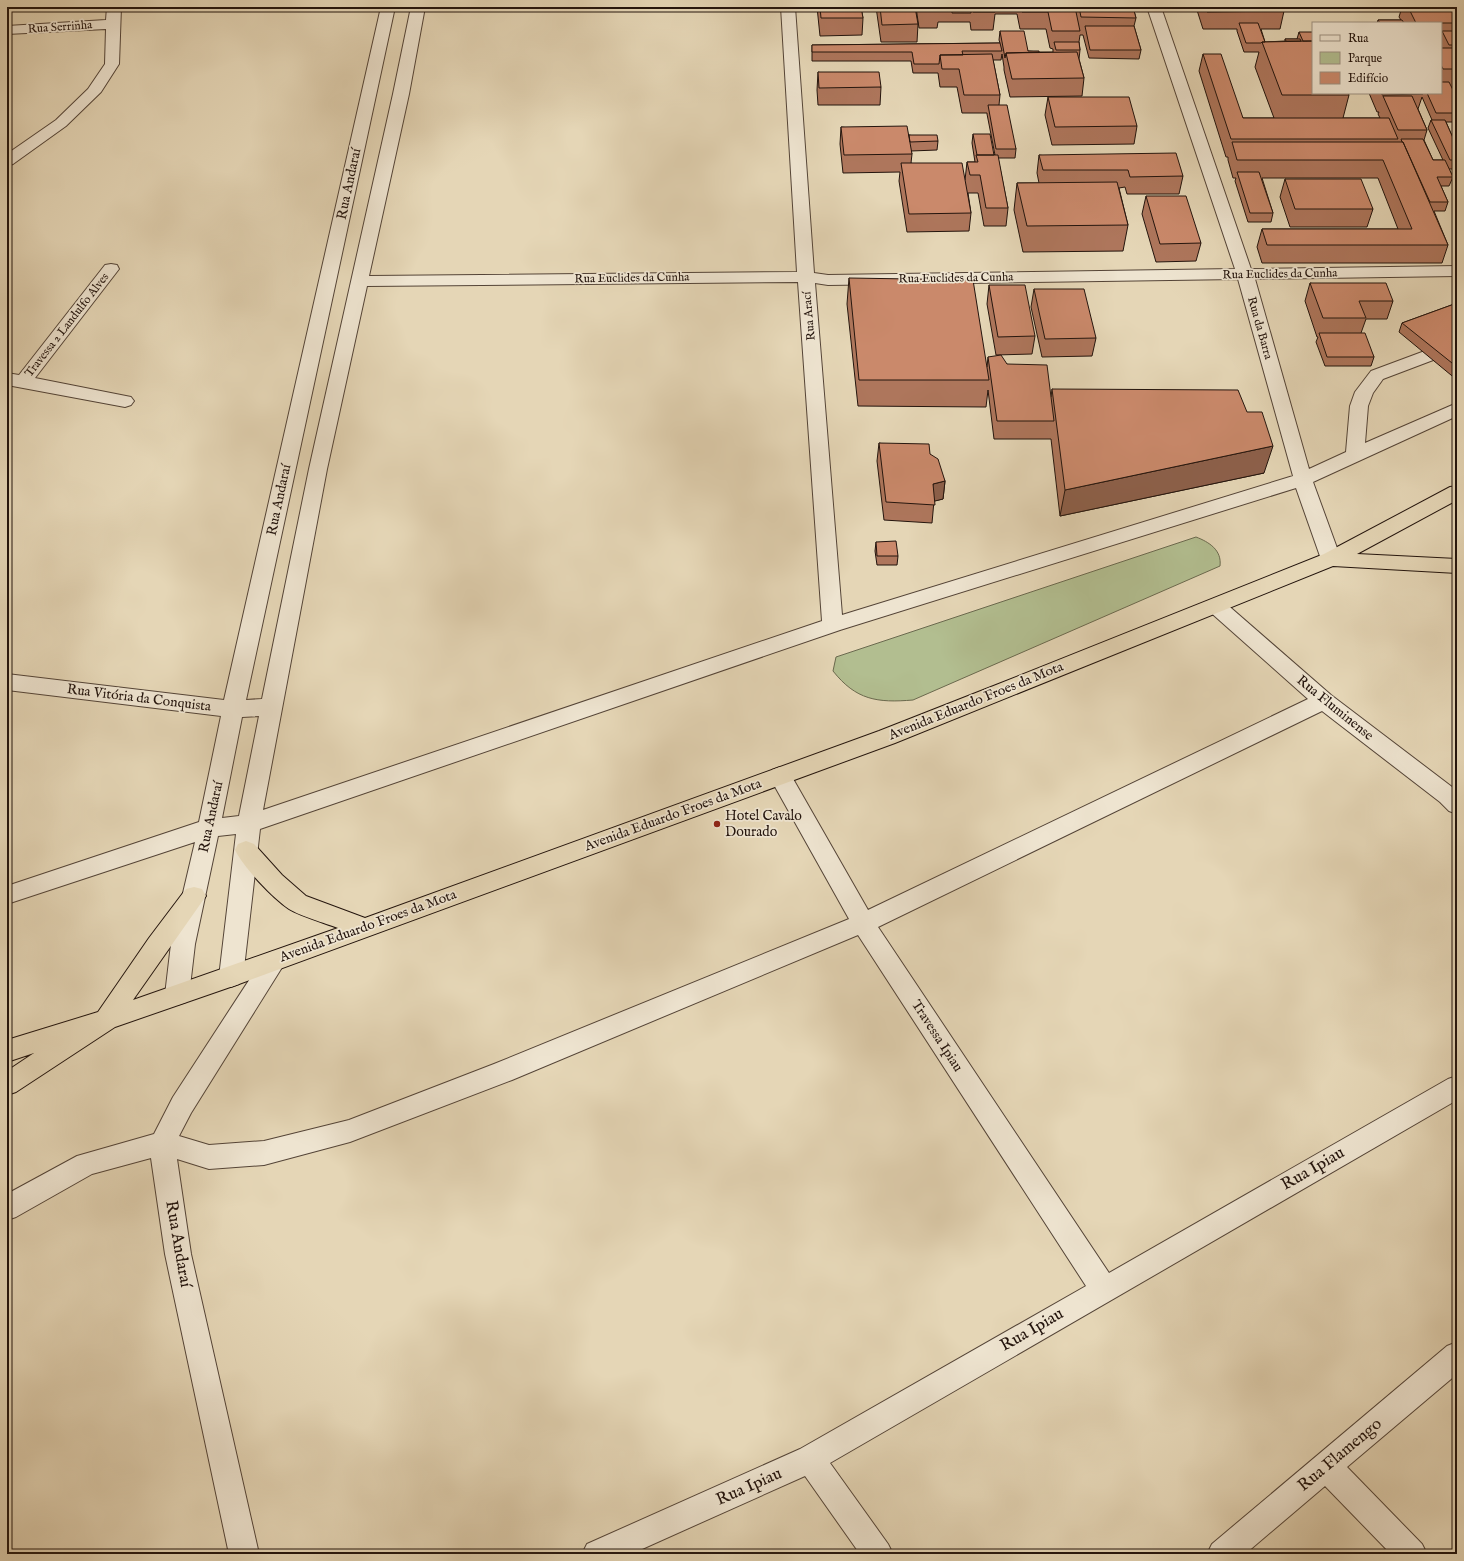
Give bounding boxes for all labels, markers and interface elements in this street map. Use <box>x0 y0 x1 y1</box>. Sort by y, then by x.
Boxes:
street label: Rua Serrinha <box>27 17 94 37</box>
legend <box>1312 22 1442 94</box>
text: Rua <box>1348 31 1369 46</box>
text: Parque <box>1348 51 1383 67</box>
text: Edifício <box>1348 71 1389 86</box>
street label: Rua Andaraí <box>333 146 366 221</box>
street label: Rua Euclides da Cunha <box>1222 265 1338 283</box>
street label: Rua Euclides da Cunha <box>574 269 690 287</box>
street label: Rua Euclides da Cunha <box>898 269 1014 287</box>
street label: Travessa 2 Landulfo Alves <box>22 270 112 380</box>
street label: Rua Arací <box>799 290 819 341</box>
street label: Rua da Barra <box>1244 295 1276 362</box>
street label: Rua Andaraí <box>263 462 296 537</box>
street label: Avenida Eduardo Froes da Mota <box>885 657 1067 745</box>
street label: Rua Fluminense <box>1293 671 1378 745</box>
street label: Rua Vitória da Conquista <box>66 680 213 716</box>
street label: Avenida Eduardo Froes da Mota <box>581 774 765 856</box>
street label: Rua Andaraí <box>195 779 228 854</box>
place label: Hotel Cavalo Dourado <box>725 807 802 841</box>
marker: Hotel Cavalo Dourado <box>712 819 722 829</box>
street label: Avenida Eduardo Froes da Mota <box>276 885 460 967</box>
street label: Travessa Ipiau <box>907 997 967 1075</box>
street label: Rua Ipiau <box>1278 1142 1349 1196</box>
street label: Rua Andaraí <box>160 1199 196 1290</box>
street label: Rua Ipiau <box>997 1303 1068 1357</box>
street label: Rua Flamengo <box>1294 1414 1386 1496</box>
street label: Rua Ipiau <box>713 1463 785 1511</box>

